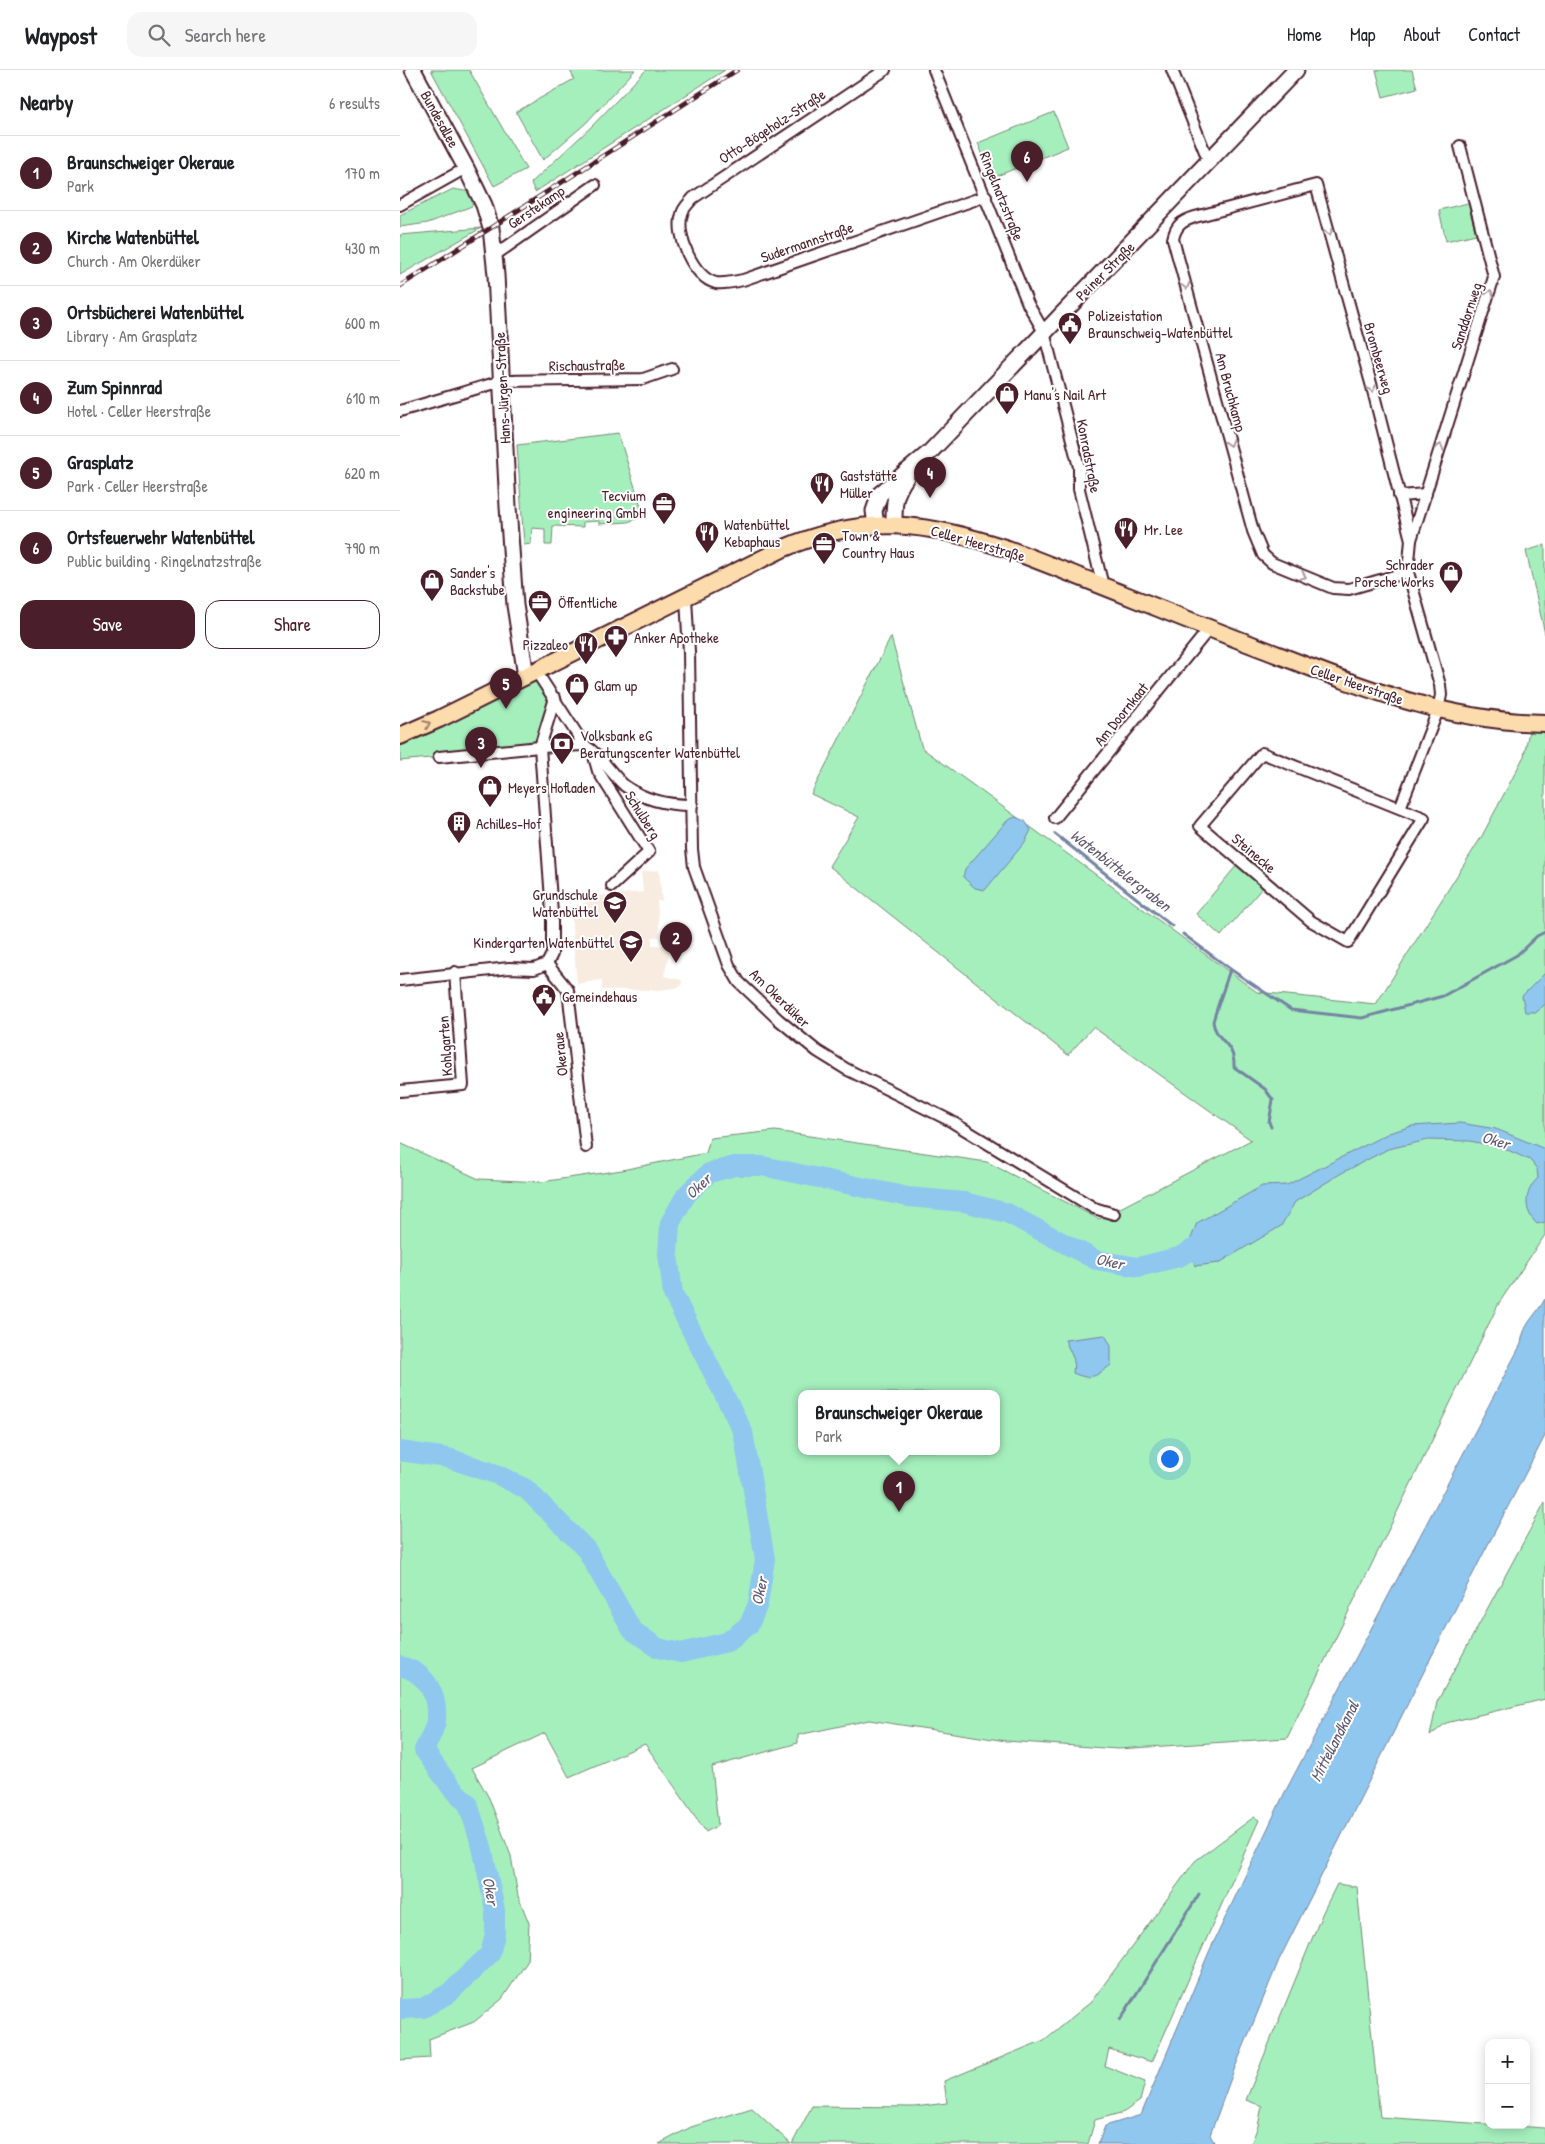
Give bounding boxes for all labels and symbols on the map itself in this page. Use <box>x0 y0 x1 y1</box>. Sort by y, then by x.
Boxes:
street label: Otto-Bögeholz-Straße <box>714 84 830 168</box>
street label: Bundesallee <box>416 87 464 151</box>
pin: 6 <box>1011 141 1043 182</box>
street label: Ringelnatzstraße <box>975 148 1029 244</box>
street label: Gerstekamp <box>503 180 569 234</box>
street label: Sudermannstraße <box>758 216 856 268</box>
one-way arrow <box>1323 228 1333 236</box>
street label: Peiner Straße <box>1071 237 1139 305</box>
street label: Sanddornweg <box>1445 279 1487 352</box>
one-way arrow <box>1181 282 1191 290</box>
one-way arrow <box>1484 288 1495 297</box>
place label: Polizeistation Braunschweig-Watenbüttel <box>1088 305 1232 343</box>
public building icon: Polizeistation Braunschweig-Watenbüttel <box>1057 311 1083 345</box>
street label: Brombeerweg <box>1359 320 1399 396</box>
street label: Hans-Jürgen-Straße <box>489 332 515 444</box>
street label: Am Bruchkamp <box>1210 350 1252 434</box>
street label: Rischaustraße <box>549 354 625 376</box>
shop icon: Manu's Nail Art <box>994 381 1020 415</box>
place label: Manu's Nail Art <box>1024 384 1107 405</box>
one-way arrow <box>1366 384 1377 393</box>
street label: Konradstraße <box>1072 417 1106 495</box>
one-way arrow <box>1223 439 1234 447</box>
one-way arrow <box>1435 444 1445 452</box>
pin: 4 <box>914 457 946 498</box>
place label: Gaststätte Müller <box>840 465 897 503</box>
restaurant icon: Gaststätte Müller <box>809 471 835 505</box>
place label: Tecvium engineering GmbH <box>548 485 646 523</box>
office icon: Tecvium engineering GmbH <box>651 491 677 525</box>
place label: Watenbüttel Kebaphaus <box>724 514 790 552</box>
restaurant icon: Mr. Lee <box>1113 516 1139 550</box>
place label: Mr. Lee <box>1144 519 1183 540</box>
restaurant icon: Watenbüttel Kebaphaus <box>694 520 720 554</box>
street label: Celler Heerstraße <box>928 520 1028 566</box>
place label: Town & Country Haus <box>842 525 915 563</box>
office icon: Town & Country Haus <box>811 531 837 565</box>
place label: Schrader Porsche Works <box>1355 554 1434 592</box>
shop icon: Schrader Porsche Works <box>1438 560 1464 594</box>
place label: Sander's Backstube <box>450 562 505 600</box>
shop icon: Sander's Backstube <box>419 568 445 602</box>
one-way arrow <box>1298 569 1307 580</box>
office icon: Öffentliche <box>527 589 553 623</box>
place label: Öffentliche <box>558 592 618 613</box>
pharmacy icon: Anker Apotheke <box>603 624 629 658</box>
place label: Anker Apotheke <box>634 627 719 648</box>
restaurant icon: Pizzaleo <box>573 631 599 665</box>
place label: Pizzaleo <box>523 634 568 655</box>
street label: Celler Heerstraße <box>1308 658 1406 710</box>
pin: 5 <box>490 668 522 709</box>
shop icon: Glam up <box>564 672 590 706</box>
place label: Glam up <box>594 675 638 696</box>
street label: Am Doornkaat <box>1089 677 1154 750</box>
one-way arrow <box>422 720 431 731</box>
place label: Volksbank eG Beratungscenter Watenbüttel <box>580 725 740 763</box>
pin: 3 <box>465 727 497 768</box>
bank icon: Volksbank eG Beratungscenter Watenbüttel <box>549 731 575 765</box>
shop icon: Meyers Hofladen <box>477 774 503 808</box>
place label: Meyers Hofladen <box>508 777 596 798</box>
street label: Schulberg <box>620 787 666 844</box>
building icon: Achilles-Hof <box>446 810 472 844</box>
place label: Achilles-Hof <box>476 813 542 834</box>
water label: Watenbüttelergraben <box>1066 824 1177 917</box>
street label: Steinecke <box>1227 828 1281 878</box>
place label: Grundschule Watenbüttel <box>533 884 598 922</box>
school or university icon: Grundschule Watenbüttel <box>602 890 628 924</box>
pin: 2 <box>660 922 692 963</box>
school or university icon: Kindergarten Watenbüttel <box>618 929 644 963</box>
place label: Kindergarten Watenbüttel <box>473 932 614 953</box>
street label: Am Okerdüker <box>745 964 815 1032</box>
public building icon: Gemeindehaus <box>531 983 557 1017</box>
place label: Gemeindehaus <box>562 986 637 1007</box>
street label: Kohlgarten <box>432 1015 458 1077</box>
street label: Okeraue <box>547 1031 573 1077</box>
water label: Oker <box>1479 1125 1514 1155</box>
water label: Oker <box>680 1167 717 1204</box>
water label: Oker <box>1094 1247 1128 1275</box>
your location <box>1157 1446 1183 1472</box>
pin: 1 <box>883 1471 915 1512</box>
water label: Oker <box>745 1573 773 1607</box>
water label: Mittellandkanal <box>1304 1696 1364 1785</box>
water label: Oker <box>478 1875 505 1909</box>

